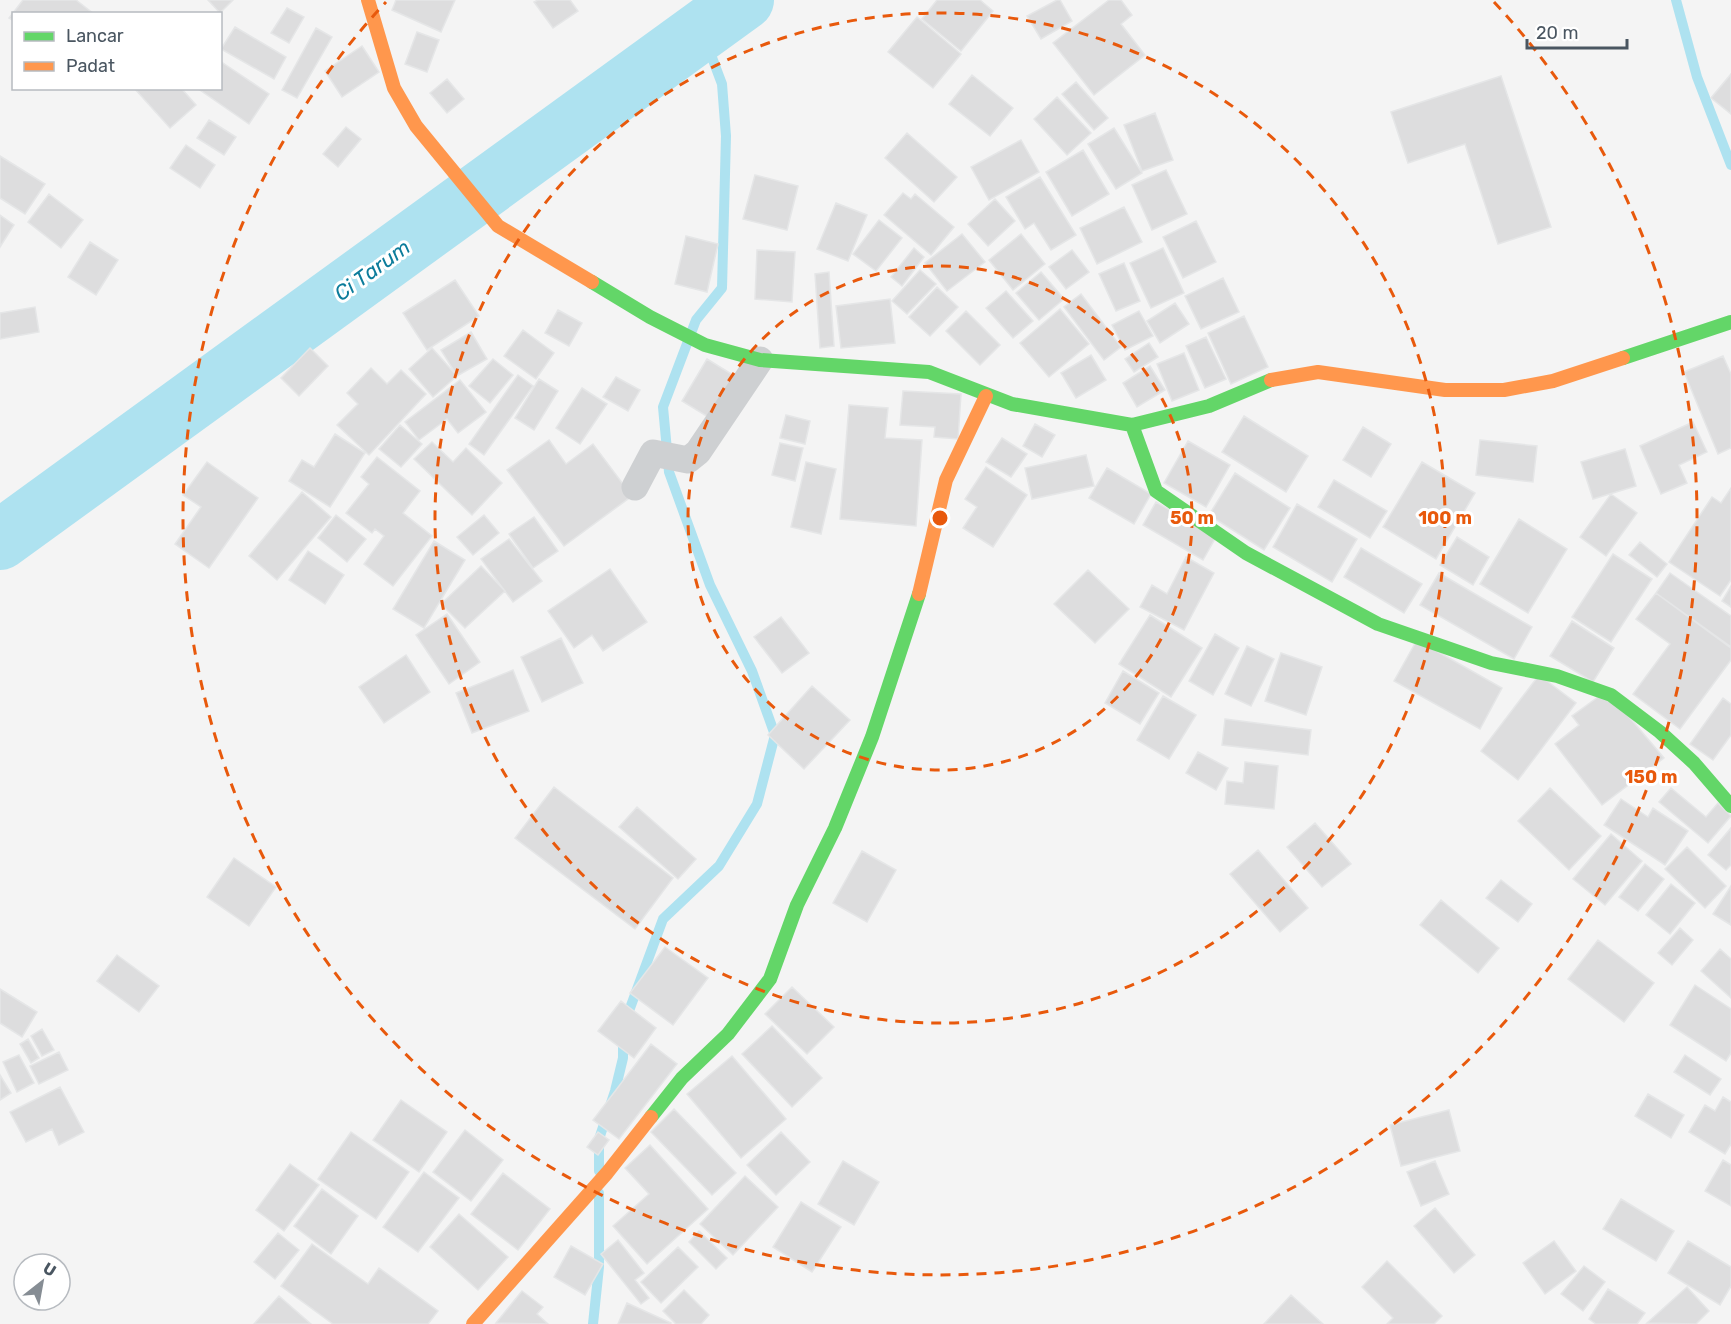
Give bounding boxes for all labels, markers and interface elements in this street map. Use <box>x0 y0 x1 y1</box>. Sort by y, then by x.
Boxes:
legend <box>12 12 222 90</box>
scale bar <box>1527 12 1628 50</box>
text: 20 m <box>1536 22 1578 44</box>
text: Lancar <box>66 25 124 47</box>
text: Padat <box>66 55 115 77</box>
water label: Ci Tarum <box>329 234 415 306</box>
text: 50 m <box>1170 507 1214 529</box>
text: 100 m <box>1418 507 1472 529</box>
centre of rings <box>930 508 950 528</box>
text: 150 m <box>1624 766 1678 788</box>
north arrow <box>12 1252 72 1312</box>
text: U <box>40 1258 59 1281</box>

